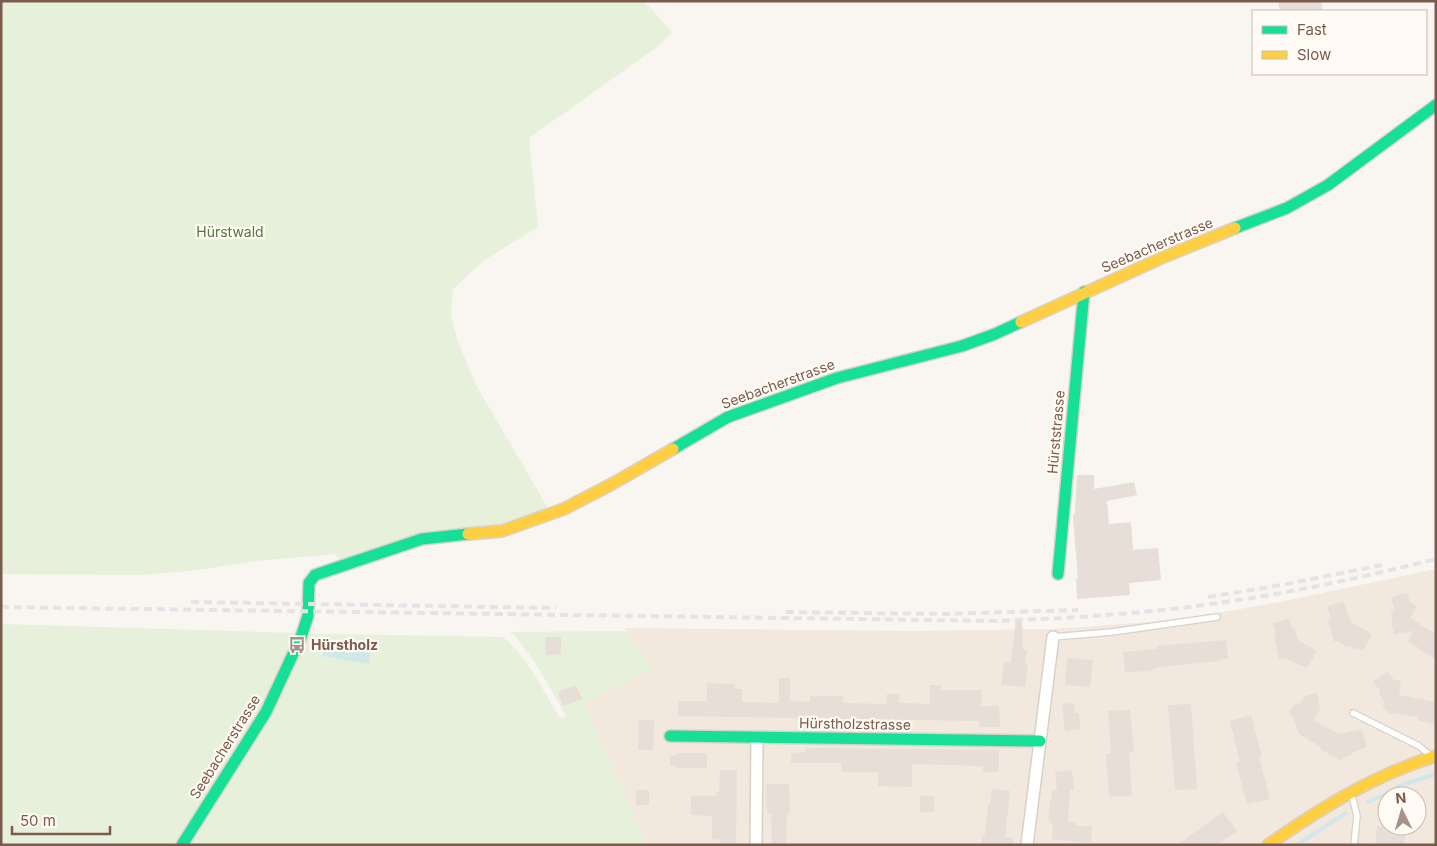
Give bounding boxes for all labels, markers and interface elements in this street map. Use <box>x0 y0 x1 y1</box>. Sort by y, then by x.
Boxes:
legend <box>1252 10 1427 75</box>
text: Fast <box>1297 20 1327 39</box>
text: Slow <box>1297 45 1331 64</box>
street label: Seebacherstrasse <box>1098 213 1215 276</box>
park label: Hürstwald <box>196 223 264 240</box>
street label: Seebacherstrasse <box>719 355 837 412</box>
street label: Hürststrasse <box>1043 389 1068 474</box>
bus stop icon: Hürstholz <box>287 635 307 655</box>
place label: Hürstholz <box>311 636 378 653</box>
street label: Seebacherstrasse <box>186 692 263 802</box>
street label: Hürstholzstrasse <box>799 714 911 733</box>
north arrow <box>1377 786 1427 836</box>
text: N <box>1395 789 1407 806</box>
scale bar <box>12 804 110 836</box>
text: 50 m <box>20 811 56 830</box>

